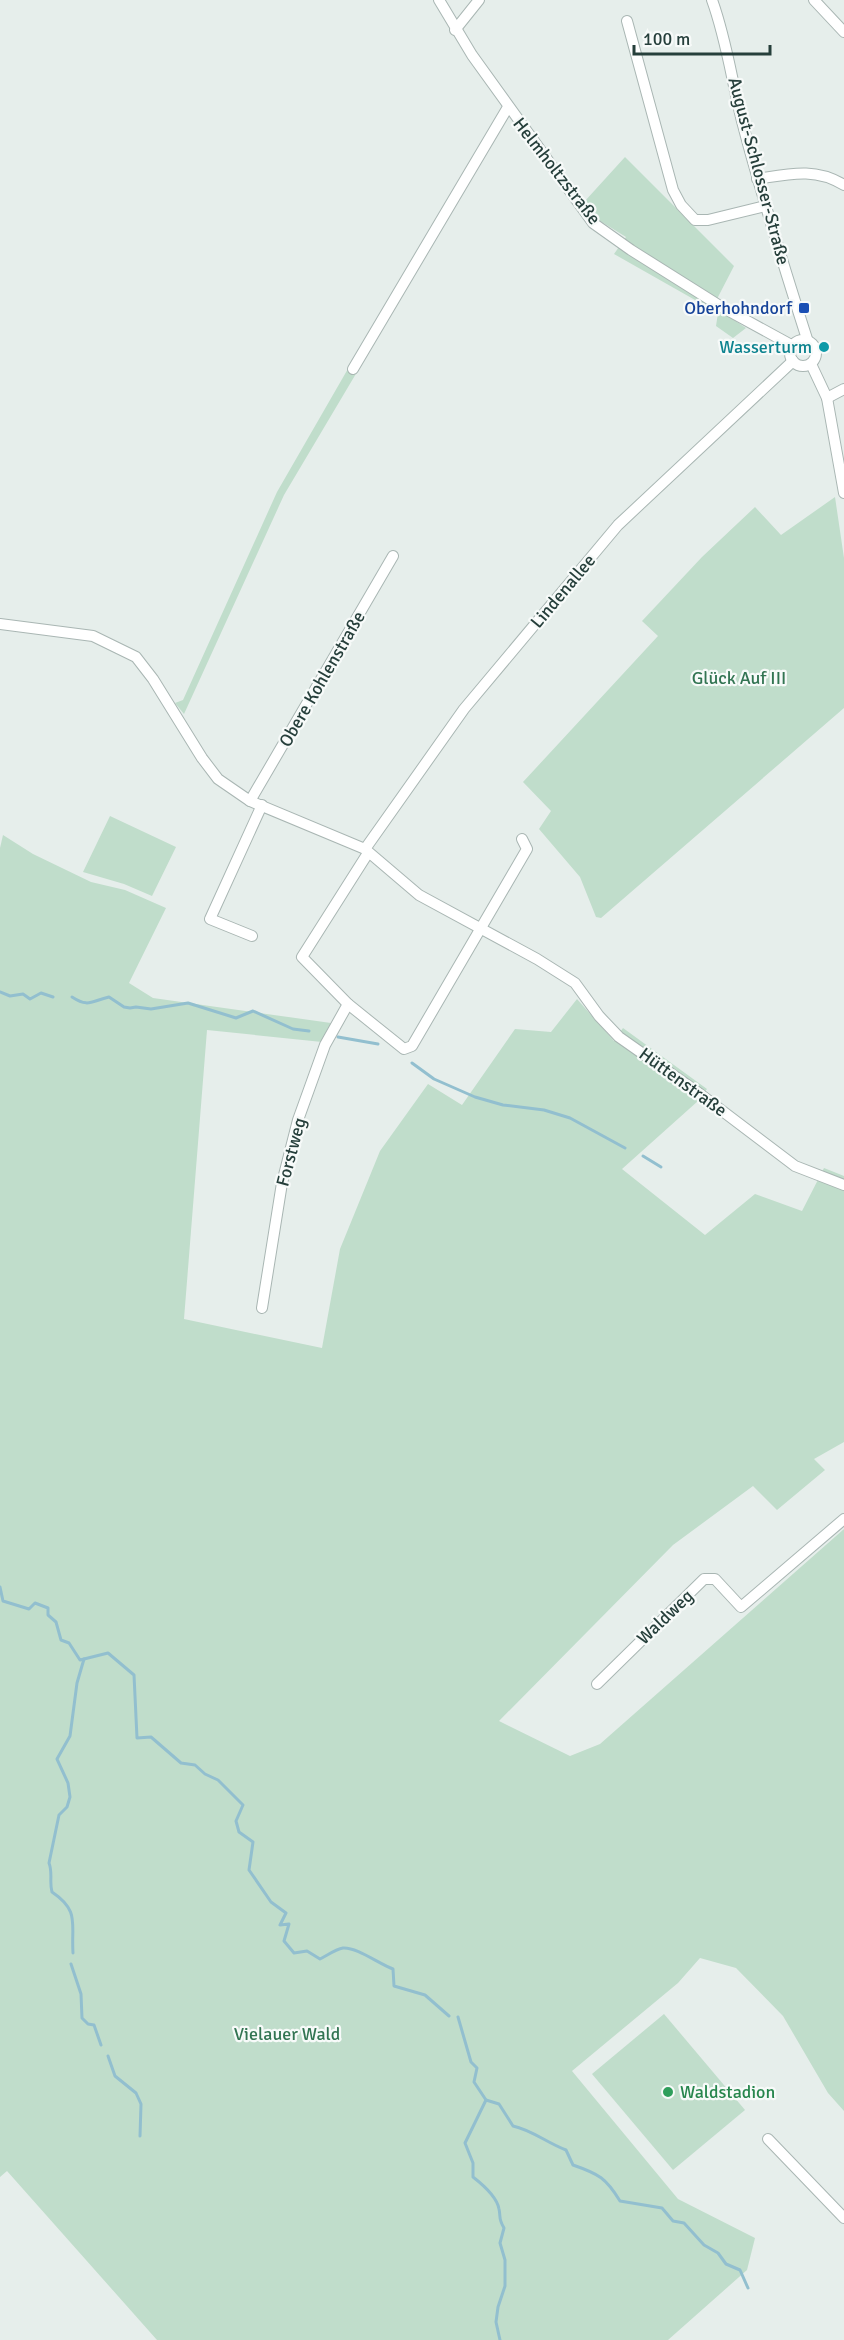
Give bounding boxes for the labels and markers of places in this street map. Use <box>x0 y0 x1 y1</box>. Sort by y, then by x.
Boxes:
place label: Oberhohndorf <box>684 297 793 319</box>
marker: Oberhohndorf <box>797 301 811 315</box>
place label: Wasserturm <box>719 336 812 358</box>
marker: Wasserturm <box>817 340 831 354</box>
place label: Waldstadion <box>680 2081 775 2103</box>
marker: Waldstadion <box>661 2085 675 2099</box>

